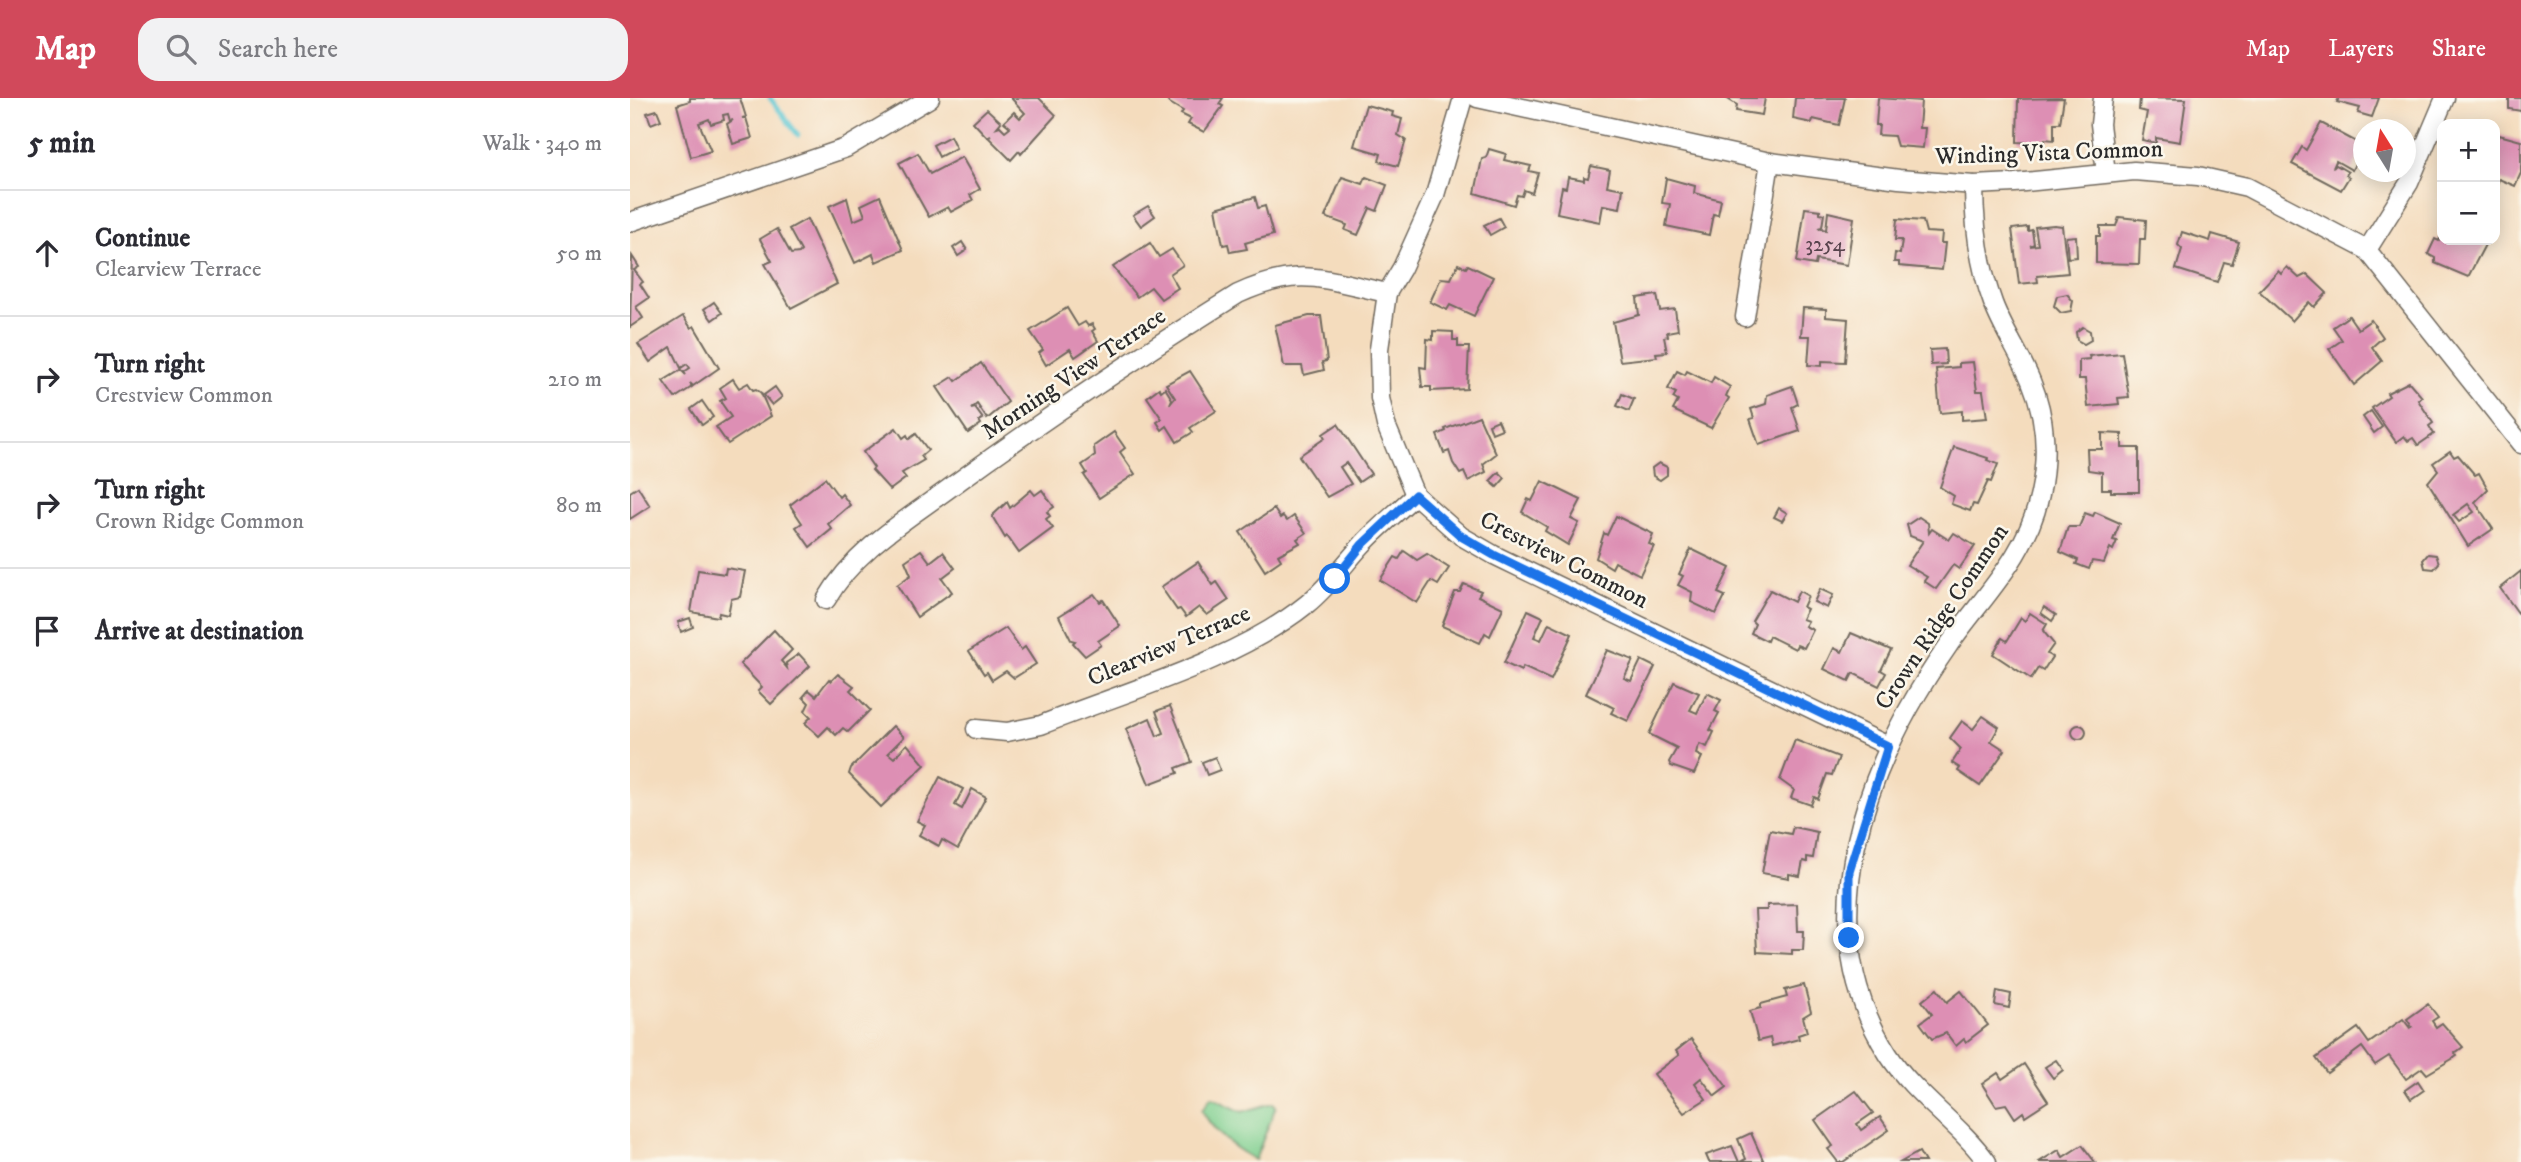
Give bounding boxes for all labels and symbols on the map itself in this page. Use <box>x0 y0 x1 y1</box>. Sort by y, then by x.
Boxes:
north arrow <box>2353 119 2416 182</box>
street label: Winding Vista Common <box>1933 134 2164 172</box>
house number: 3254 <box>1805 232 1846 258</box>
street label: Morning View Terrace <box>976 301 1172 447</box>
street label: Crestview Common <box>1475 505 1654 616</box>
street label: Crown Ridge Common <box>1869 518 2016 716</box>
route start <box>1319 563 1350 594</box>
street label: Clearview Terrace <box>1083 598 1255 694</box>
route end <box>1833 922 1864 953</box>

